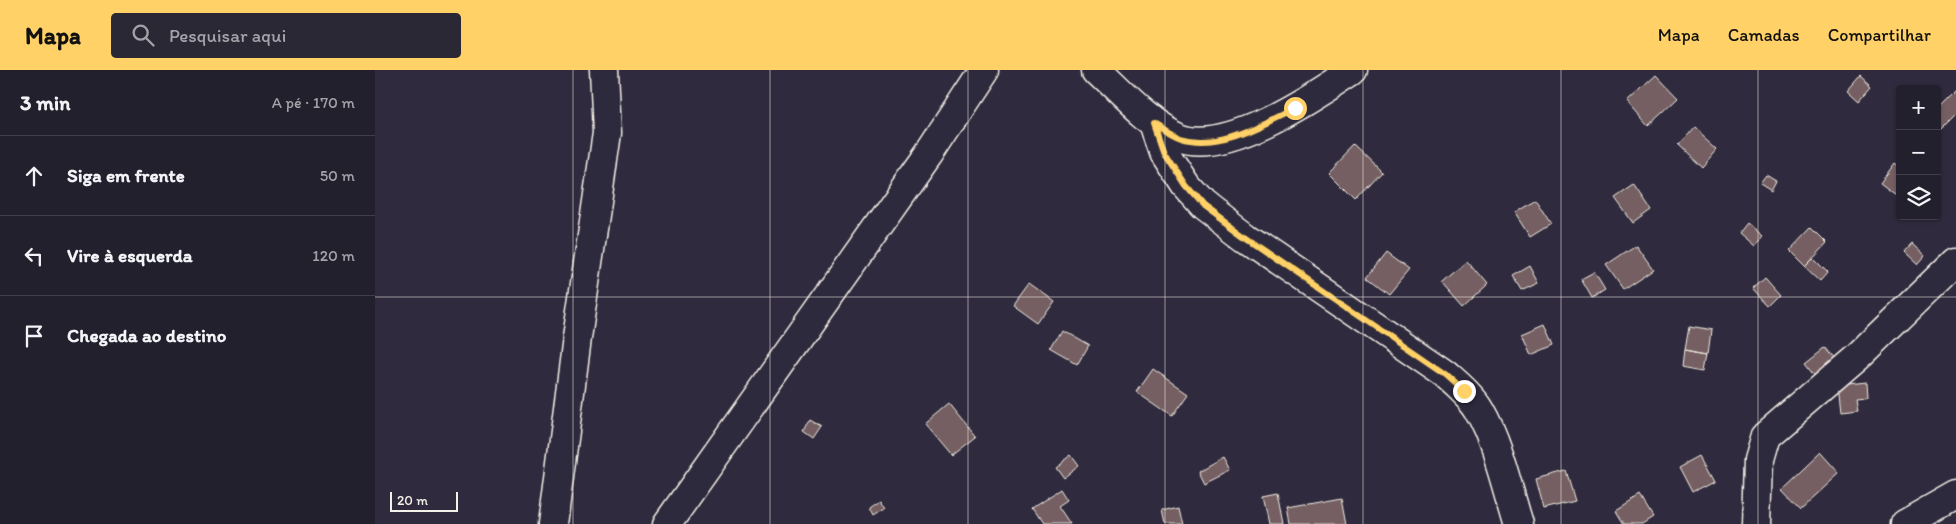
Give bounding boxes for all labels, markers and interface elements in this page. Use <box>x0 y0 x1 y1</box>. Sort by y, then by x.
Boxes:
search box <box>111 13 461 58</box>
text: Mapa <box>25 21 81 50</box>
icon: search <box>129 21 157 49</box>
text: Pesquisar aqui <box>169 24 286 47</box>
text: Mapa <box>1658 24 1700 46</box>
text: Camadas <box>1728 24 1800 46</box>
text: Compartilhar <box>1828 24 1931 46</box>
map controls <box>1896 85 1941 220</box>
button: + <box>1896 85 1941 130</box>
text: 3 min <box>20 90 70 115</box>
text: A pé · 170 m <box>272 93 355 112</box>
route start <box>1284 97 1307 120</box>
button: − <box>1896 130 1941 175</box>
icon: ahead <box>20 162 48 190</box>
text: Siga em frente <box>67 164 185 187</box>
text: 50 m <box>320 166 355 185</box>
button: layers <box>1896 175 1941 220</box>
icon: left <box>20 242 48 270</box>
text: Vire à esquerda <box>67 244 193 267</box>
text: 120 m <box>312 246 355 265</box>
icon: arrive <box>20 322 48 350</box>
text: Chegada ao destino <box>67 324 226 347</box>
route end <box>1453 380 1476 403</box>
scale bar <box>390 489 457 512</box>
text: 20 m <box>397 492 428 509</box>

